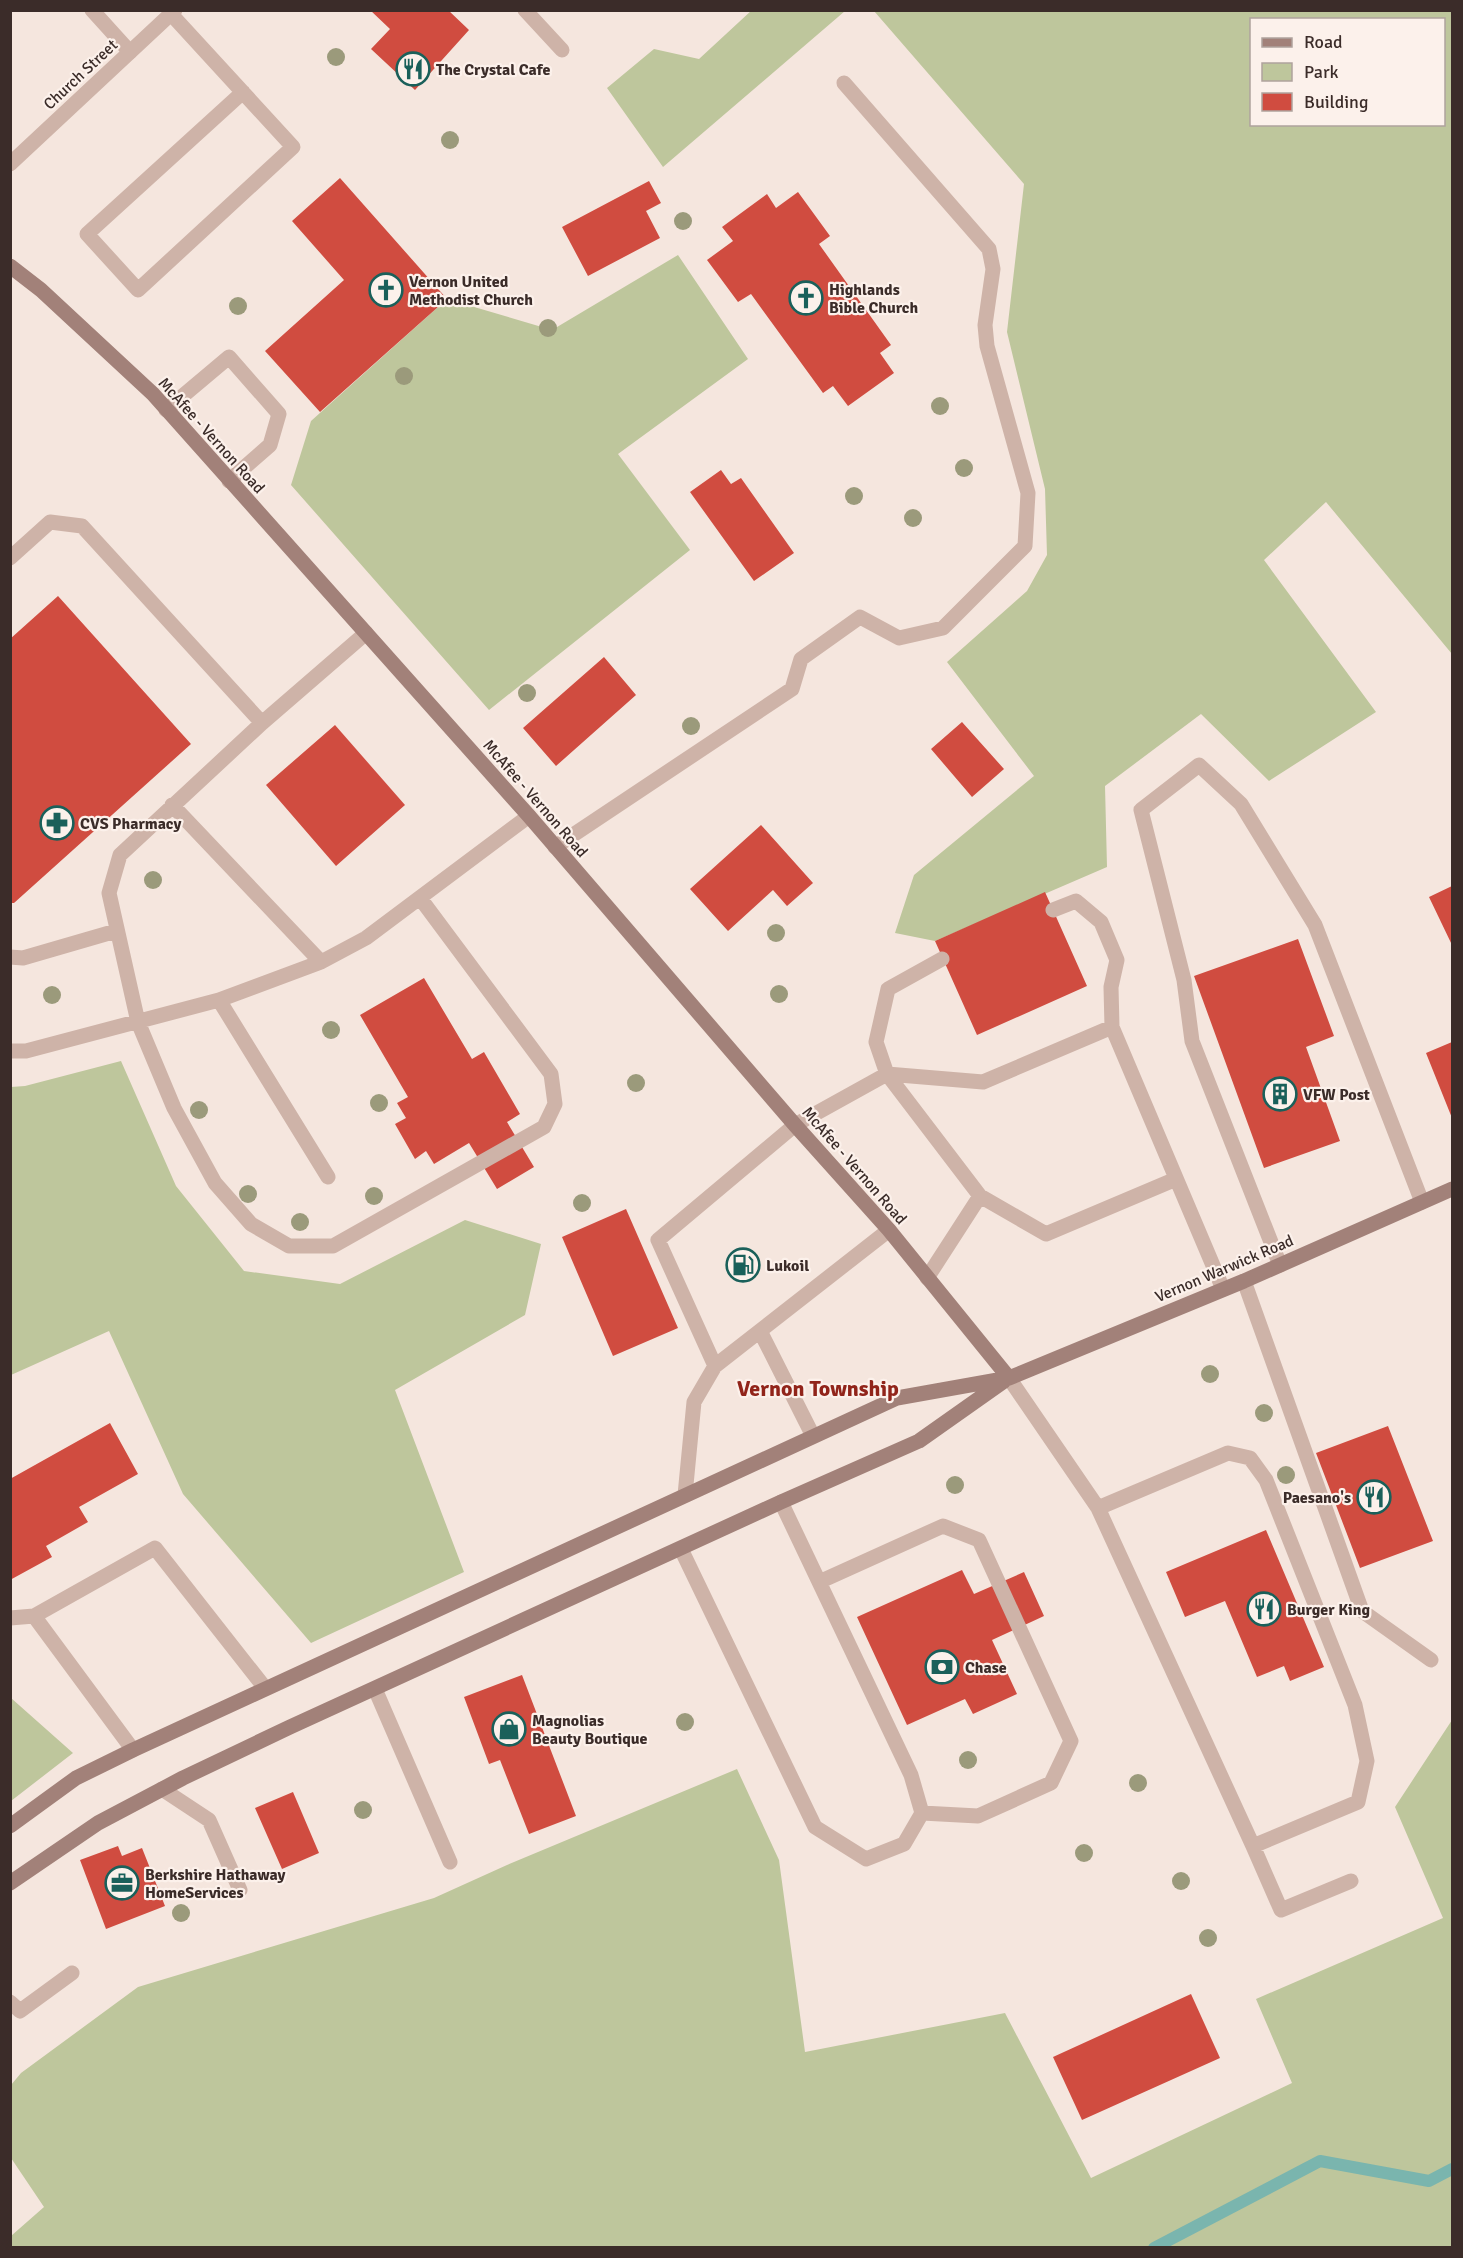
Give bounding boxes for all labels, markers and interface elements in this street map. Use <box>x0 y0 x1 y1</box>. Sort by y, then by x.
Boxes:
legend <box>1250 18 1445 126</box>
text: Road <box>1304 31 1343 53</box>
street label: Church Street <box>39 35 122 114</box>
restaurant icon: The Crystal Cafe <box>395 51 431 87</box>
place label: The Crystal Cafe <box>436 60 550 80</box>
text: Park <box>1304 61 1339 83</box>
text: Building <box>1304 91 1368 113</box>
church icon: Vernon United Methodist Church <box>368 272 404 308</box>
place label: Vernon United Methodist Church <box>409 272 533 310</box>
church icon: Highlands Bible Church <box>788 280 824 316</box>
place label: Highlands Bible Church <box>829 280 918 318</box>
street label: McAfee - Vernon Road <box>154 373 269 498</box>
street label: McAfee - Vernon Road <box>479 736 592 862</box>
pharmacy icon: CVS Pharmacy <box>39 805 75 841</box>
place label: CVS Pharmacy <box>80 814 181 834</box>
building icon: VFW Post <box>1262 1076 1298 1112</box>
place label: VFW Post <box>1303 1085 1370 1105</box>
street label: McAfee - Vernon Road <box>798 1103 911 1229</box>
street label: Vernon Warwick Road <box>1152 1231 1297 1307</box>
fuel station icon: Lukoil <box>725 1247 761 1283</box>
place label: Lukoil <box>766 1256 809 1276</box>
district label: Vernon Township <box>737 1375 899 1402</box>
restaurant icon: Paesano's <box>1356 1479 1392 1515</box>
place label: Paesano's <box>1283 1488 1351 1508</box>
restaurant icon: Burger King <box>1246 1591 1282 1627</box>
place label: Burger King <box>1287 1600 1371 1620</box>
bank icon: Chase <box>924 1649 960 1685</box>
place label: Chase <box>965 1658 1007 1678</box>
shop icon: Magnolias Beauty Boutique <box>491 1711 527 1747</box>
place label: Magnolias Beauty Boutique <box>532 1711 648 1749</box>
office icon: Berkshire Hathaway HomeServices <box>104 1865 140 1901</box>
place label: Berkshire Hathaway HomeServices <box>145 1865 285 1903</box>

